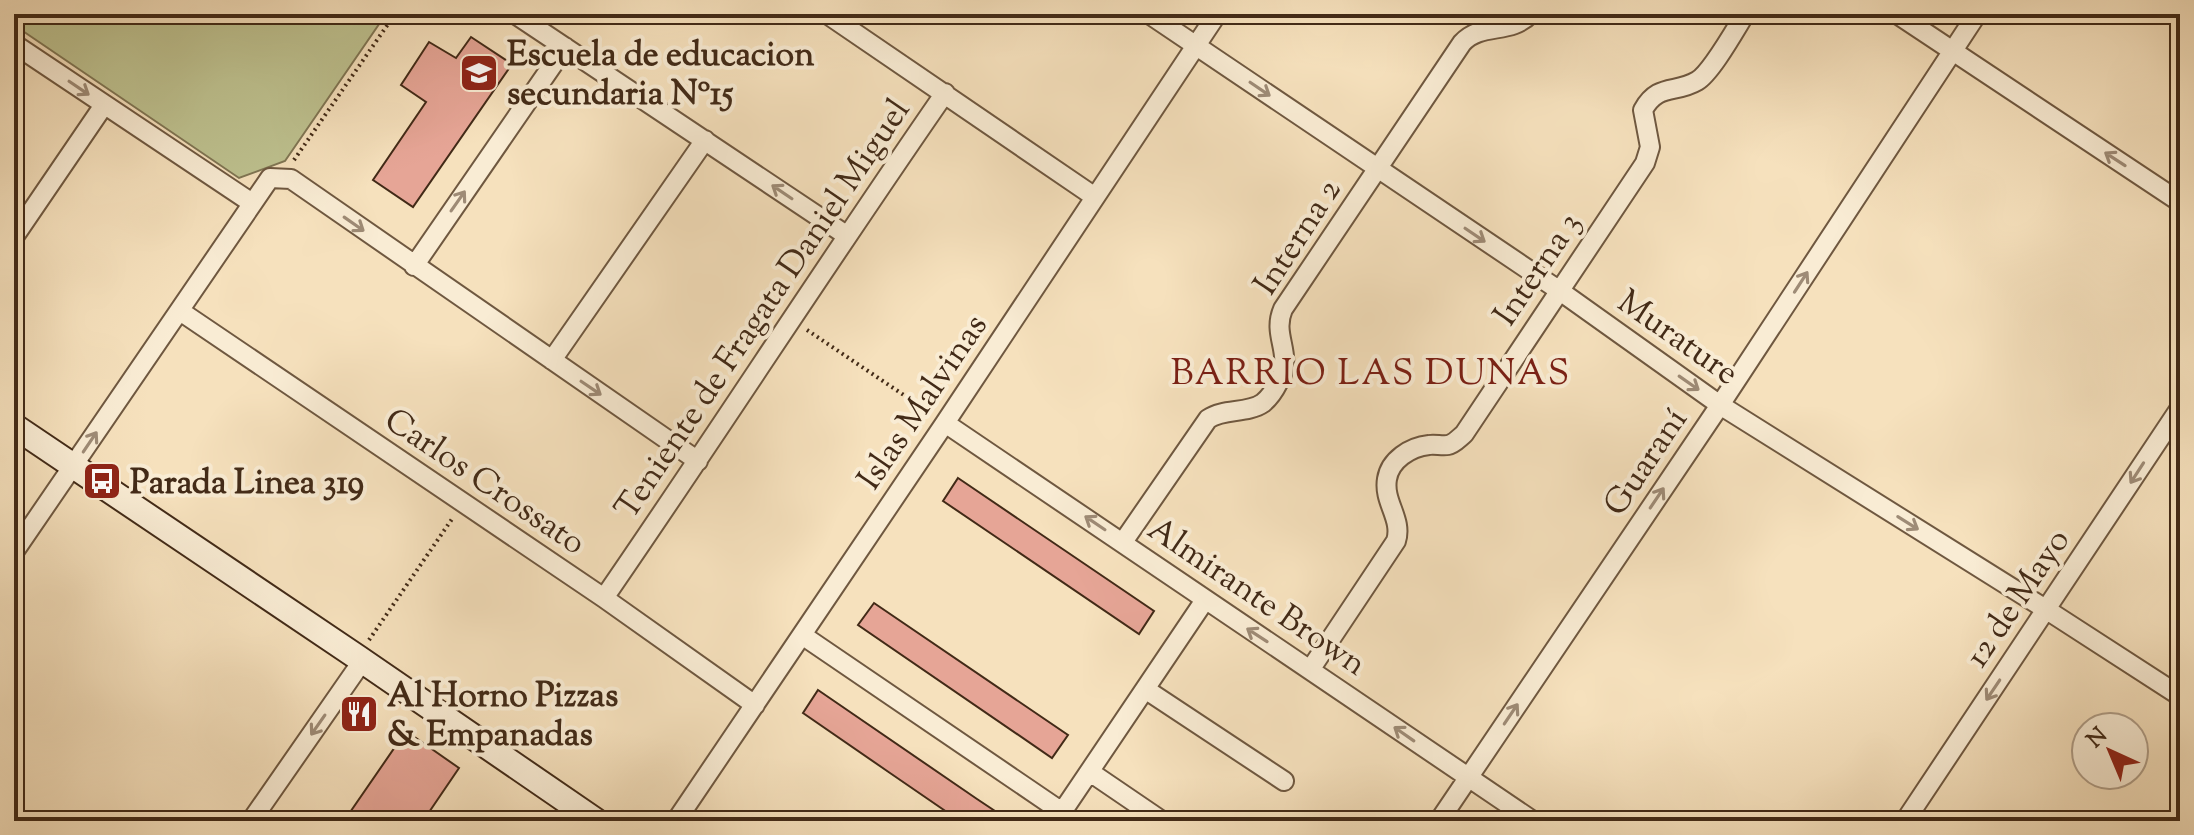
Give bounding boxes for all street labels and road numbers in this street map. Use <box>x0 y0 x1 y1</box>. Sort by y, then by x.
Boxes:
street label: Teniente de Fragata Daniel Miguel <box>604 90 923 530</box>
street label: Interna 2 <box>1243 170 1355 306</box>
street label: Interna 3 <box>1483 203 1595 337</box>
street label: Murature <box>1606 279 1748 399</box>
street label: Islas Malvinas <box>847 305 1001 501</box>
street label: Carlos Crossato <box>374 397 595 569</box>
street label: Guaraní <box>1593 399 1701 527</box>
street label: Almirante Brown <box>1137 506 1375 689</box>
street label: 12 de Mayo <box>1954 520 2083 678</box>

